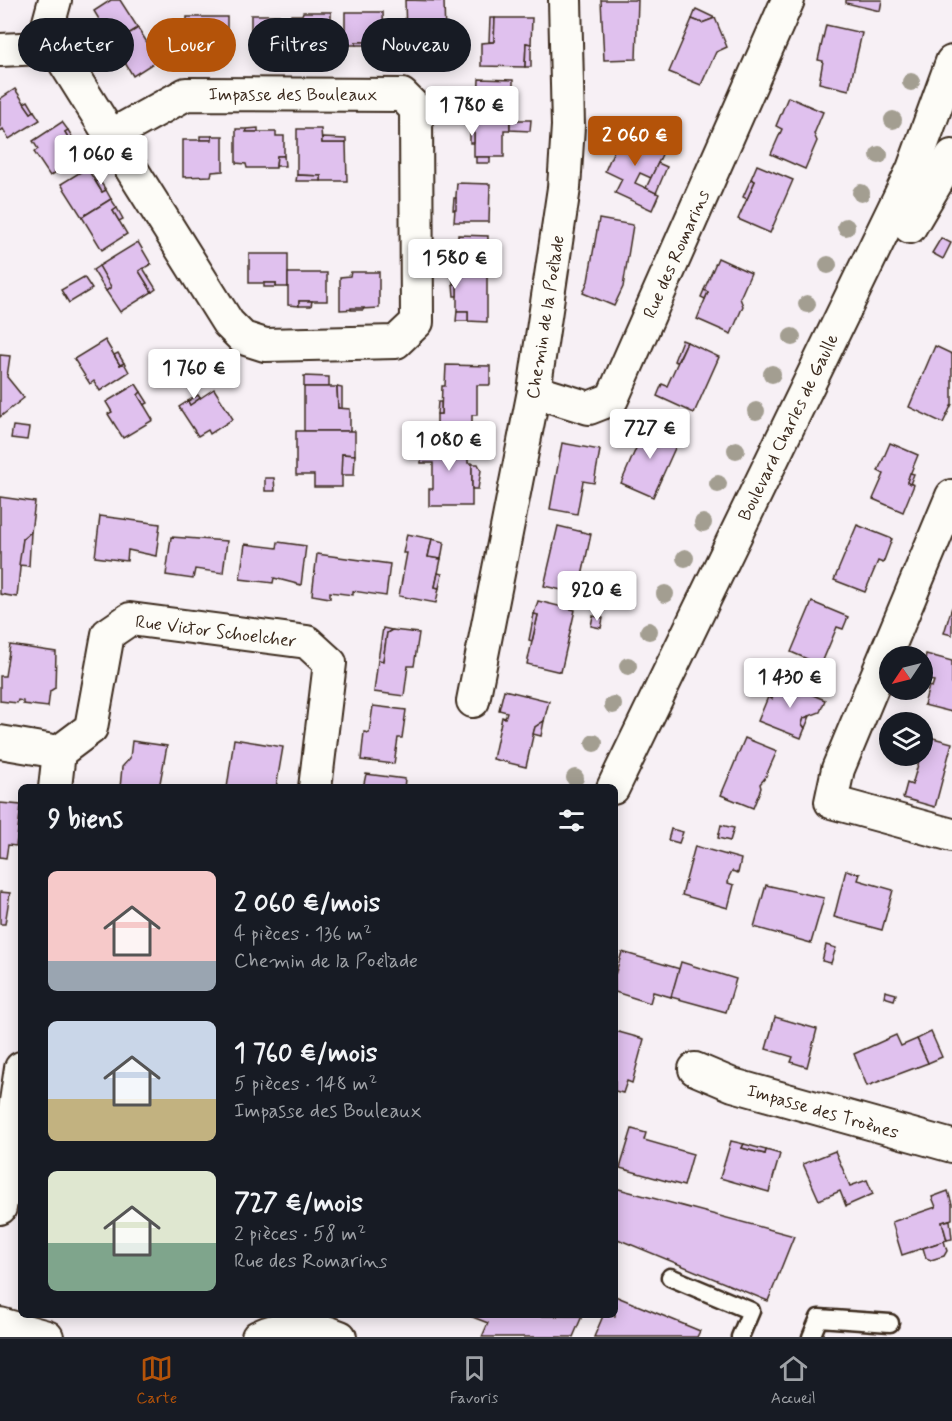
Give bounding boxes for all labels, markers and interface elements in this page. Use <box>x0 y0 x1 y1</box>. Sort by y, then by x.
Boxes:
chip: Acheter <box>18 18 134 72</box>
chip: Louer <box>146 18 236 72</box>
chip: Filtres <box>248 18 349 72</box>
chip: Nouveau <box>361 18 471 72</box>
street label: Impasse des Bouleaux <box>209 83 377 107</box>
pin: 1 780 € <box>417 86 527 137</box>
text: 1 780 € <box>440 92 504 119</box>
pin: 2 060 € <box>580 116 690 167</box>
text: 2 060 € <box>602 122 668 149</box>
pin: 1 060 € <box>46 135 156 186</box>
text: 1 060 € <box>69 141 133 168</box>
street label: Rue des Romarins <box>638 186 716 322</box>
street label: Chemin de la Poëlade <box>521 233 571 401</box>
pin: 1 580 € <box>400 239 510 290</box>
text: 1 580 € <box>422 245 488 272</box>
street label: Boulevard Charles de Gaulle <box>733 330 845 525</box>
pin: 1 760 € <box>139 349 249 400</box>
text: 1 760 € <box>162 355 226 382</box>
pin: 727 € <box>608 409 692 460</box>
text: 727 € <box>624 415 676 442</box>
pin: 1 080 € <box>394 421 504 472</box>
text: 1 080 € <box>416 427 482 454</box>
pin: 920 € <box>555 571 639 622</box>
text: 920 € <box>572 577 622 604</box>
street label: Rue Victor Schoelcher <box>134 610 298 654</box>
north arrow <box>879 646 933 700</box>
map controls <box>879 646 933 766</box>
pin: 1 430 € <box>735 658 845 709</box>
text: 1 430 € <box>758 664 822 691</box>
button: layers <box>879 712 933 766</box>
text: 9 biens <box>48 803 123 837</box>
icon: filters <box>555 804 588 837</box>
text: 2 060 €/mois <box>234 887 380 921</box>
icon: home <box>96 895 168 967</box>
text: 4 pièces · 136 m² <box>234 921 372 948</box>
text: Chemin de la Poëlade <box>234 948 418 975</box>
text: 1 760 €/mois <box>234 1037 377 1071</box>
icon: home <box>96 1045 168 1117</box>
text: 5 pièces · 148 m² <box>234 1071 377 1098</box>
street label: Impasse des Troènes <box>744 1079 901 1145</box>
text: Impasse des Bouleaux <box>234 1098 422 1125</box>
text: 727 €/mois <box>234 1187 363 1221</box>
icon: home <box>96 1195 168 1267</box>
text: 2 pièces · 58 m² <box>234 1221 366 1248</box>
text: Rue des Romarins <box>234 1248 387 1275</box>
tab: Carte <box>136 1352 177 1409</box>
tab: Favoris <box>450 1352 498 1409</box>
tab: Accueil <box>771 1352 816 1409</box>

